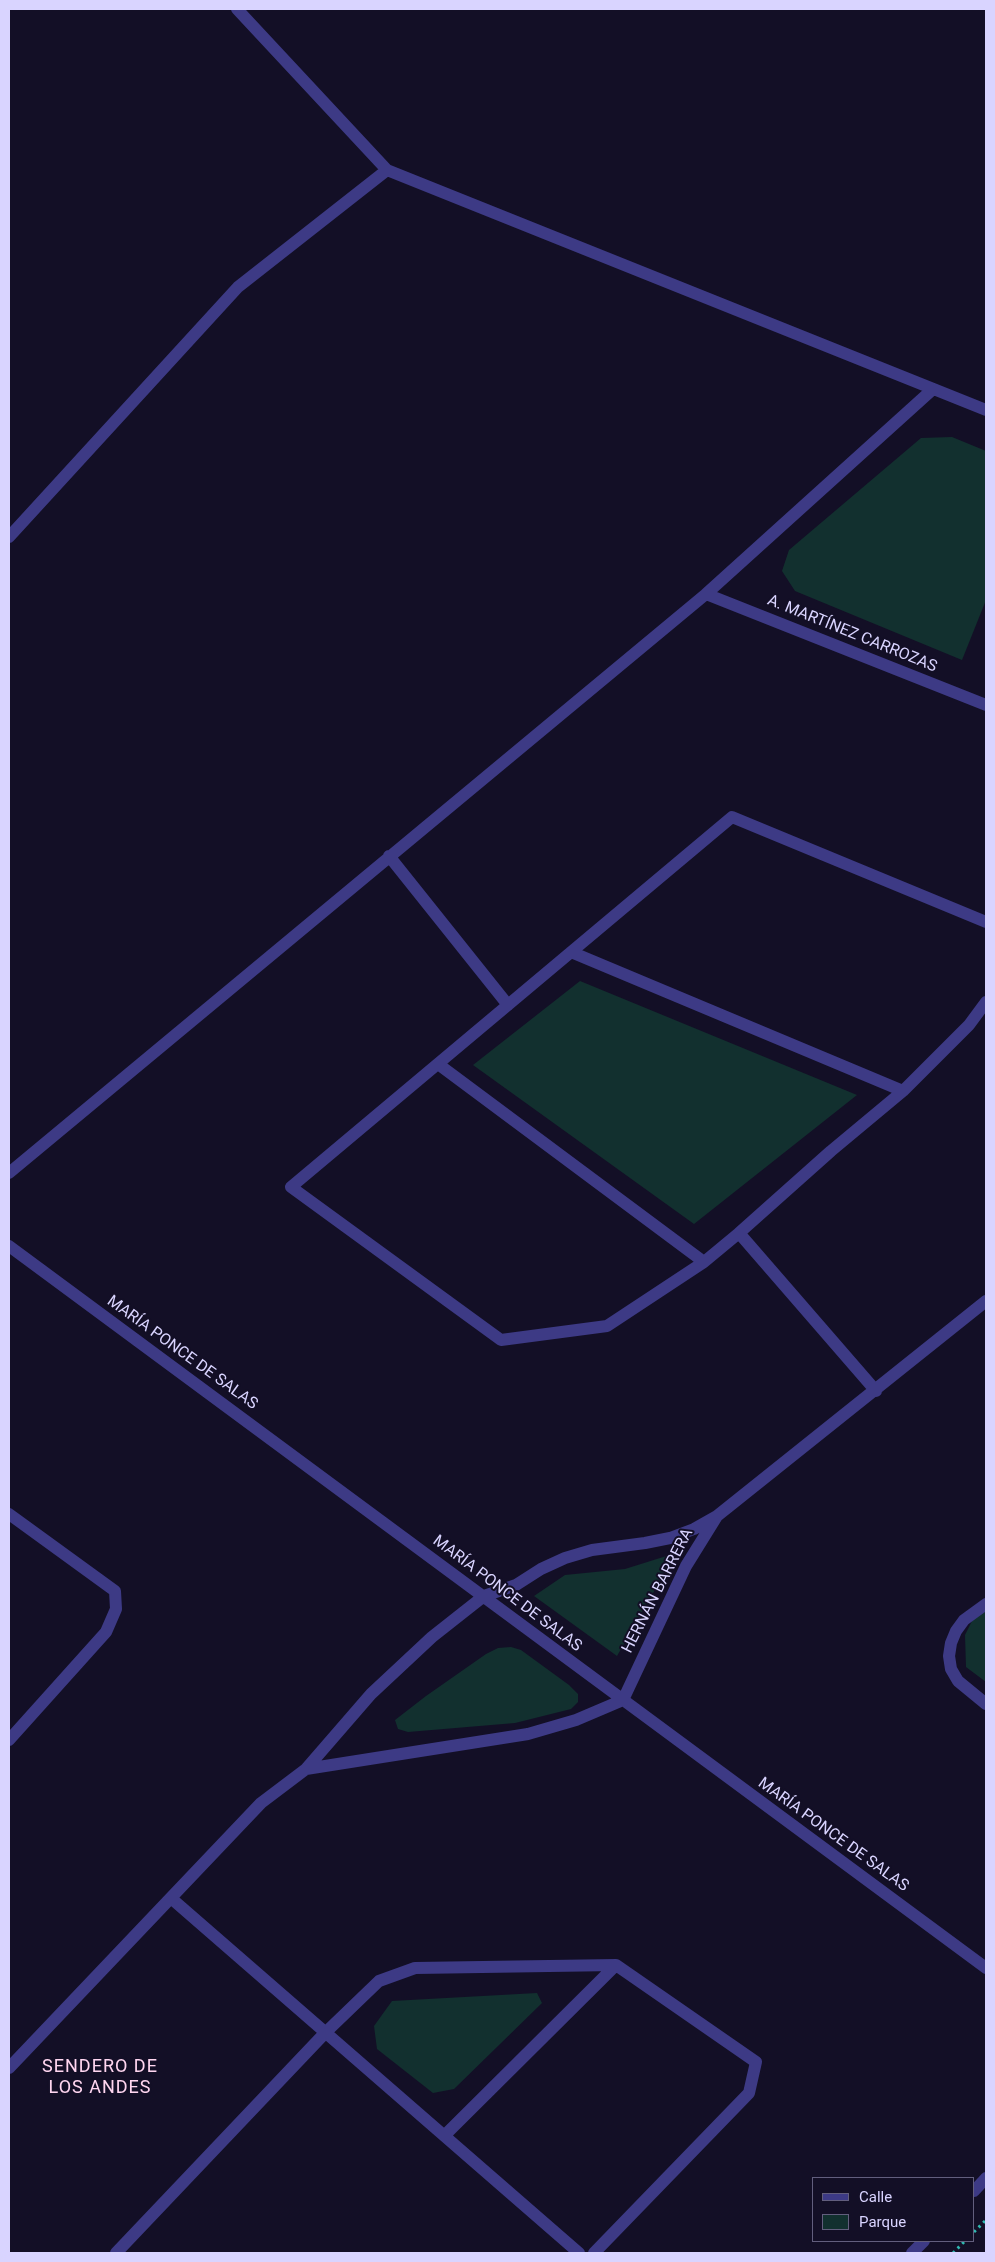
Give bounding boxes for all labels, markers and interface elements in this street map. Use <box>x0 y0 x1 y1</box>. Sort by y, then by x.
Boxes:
street label: A. MARTÍNEZ CARROZAS <box>764 591 940 677</box>
street label: MARÍA PONCE DE SALAS <box>103 1292 261 1414</box>
street label: HERNÁN BARRERA <box>618 1525 698 1657</box>
street label: MARÍA PONCE DE SALAS <box>429 1532 585 1656</box>
street label: MARÍA PONCE DE SALAS <box>754 1774 912 1896</box>
district label: SENDERO DE LOS ANDES <box>41 2056 159 2098</box>
legend <box>812 2177 975 2242</box>
text: Calle <box>859 2188 892 2206</box>
text: Parque <box>859 2213 906 2231</box>

